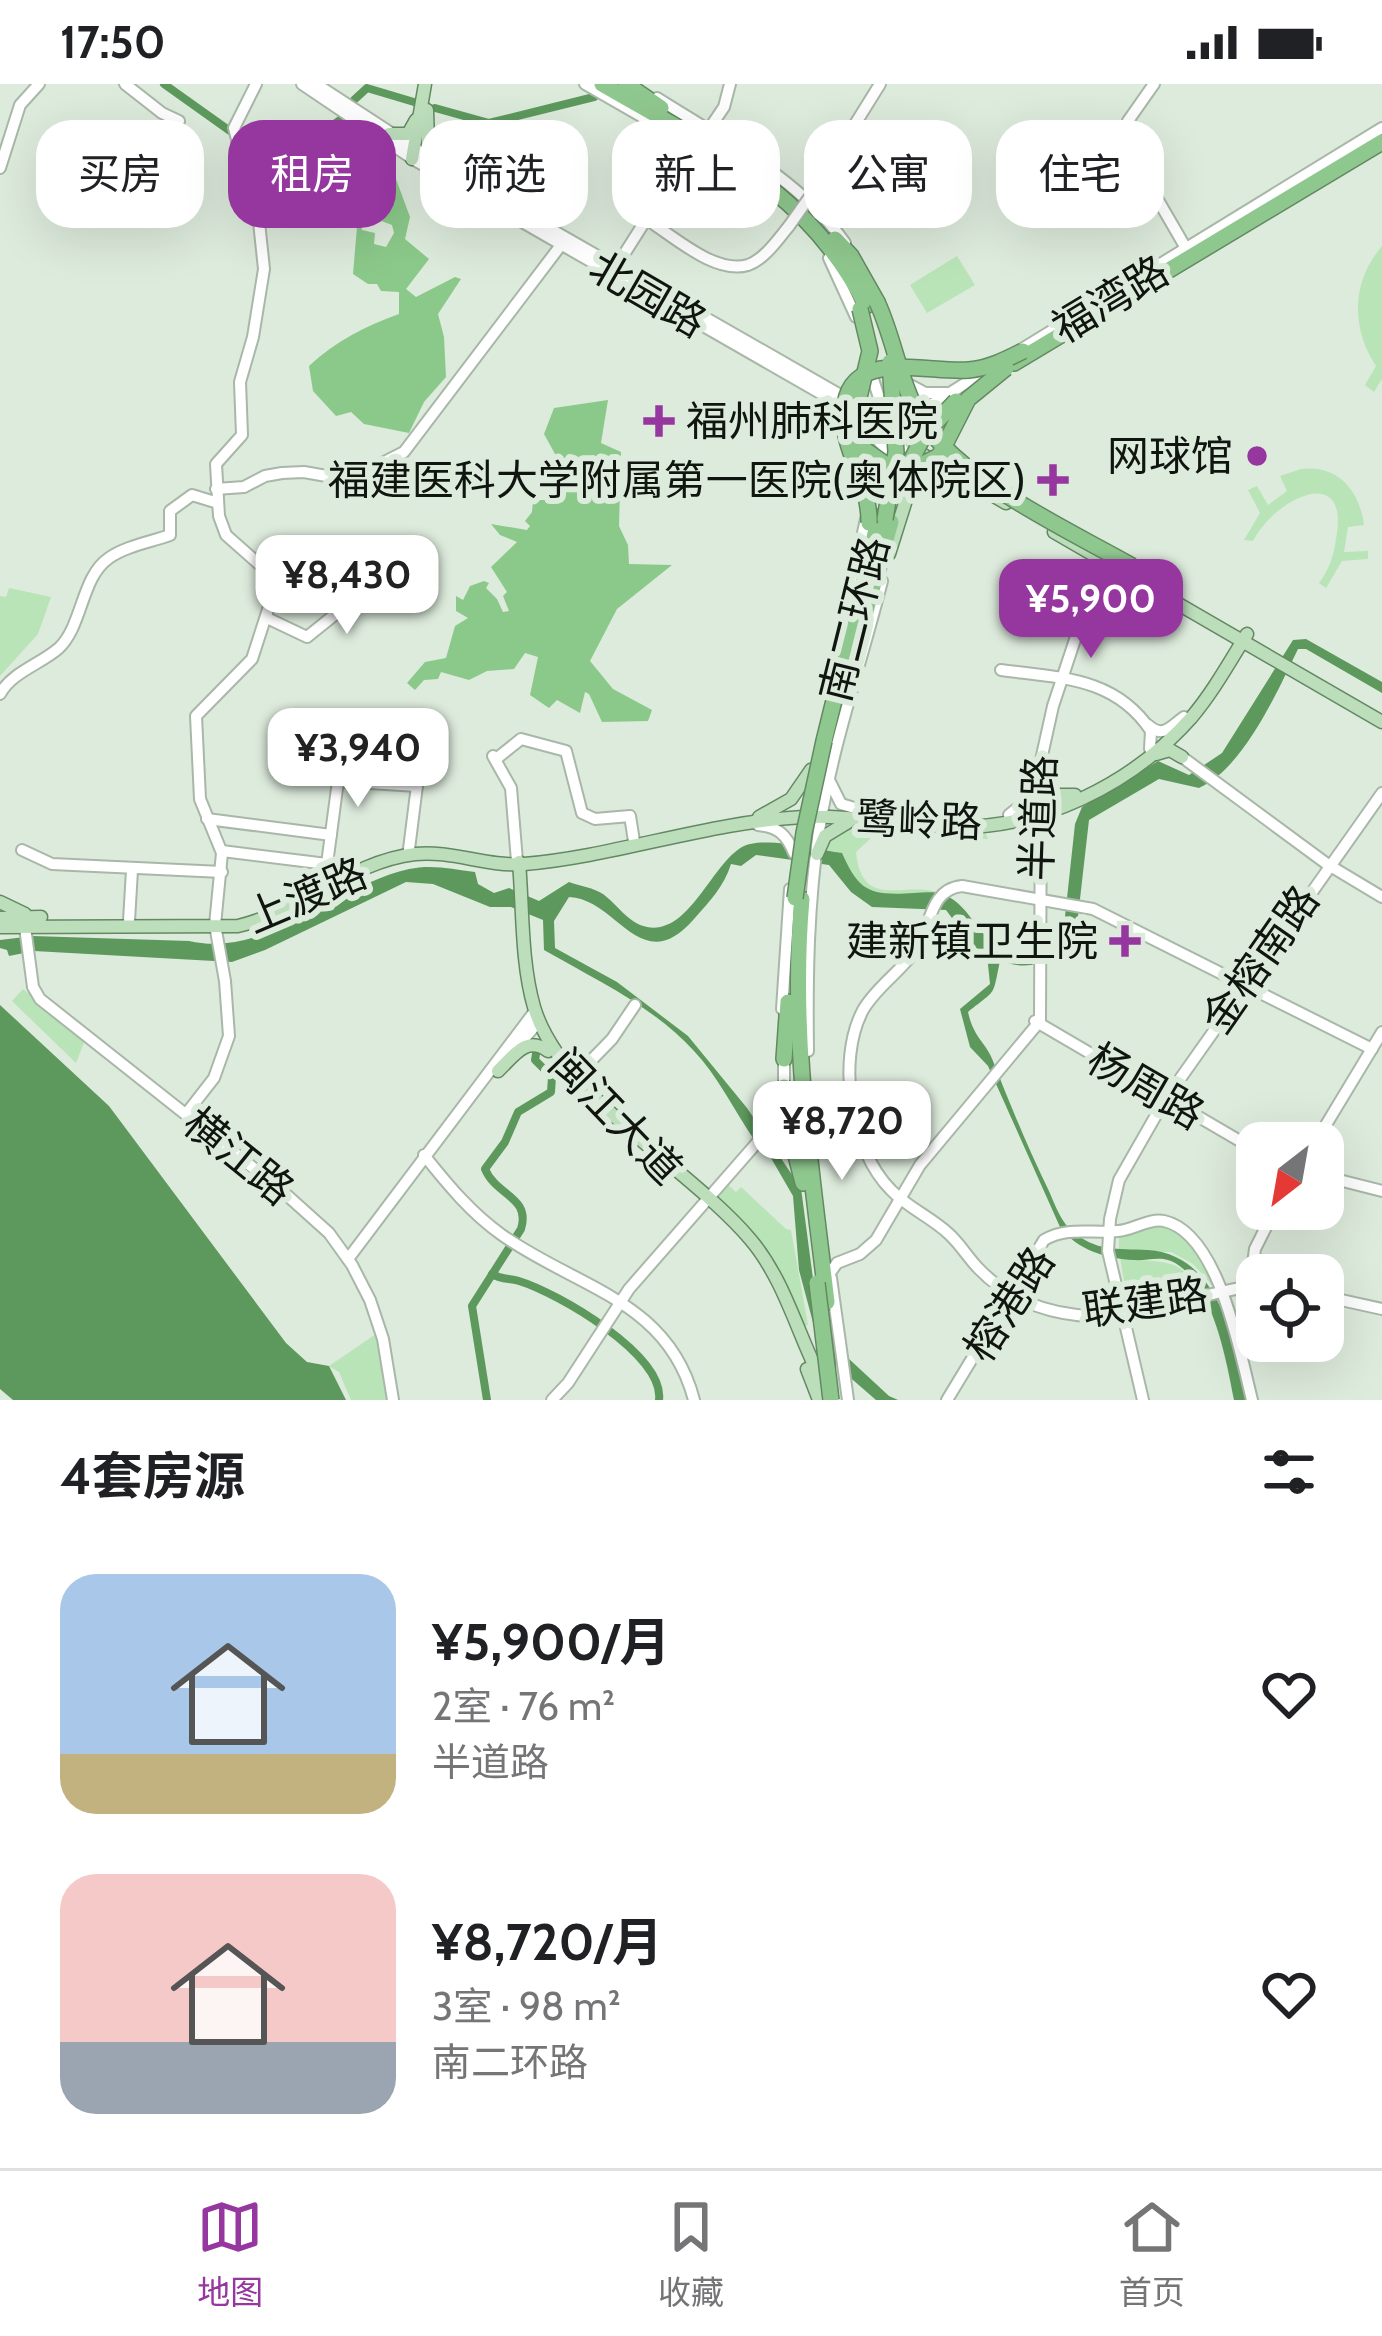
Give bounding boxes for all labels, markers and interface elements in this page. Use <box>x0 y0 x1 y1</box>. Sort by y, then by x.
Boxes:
text: 17:50 <box>60 15 165 69</box>
chip: 买房 <box>36 120 204 228</box>
chip: 租房 <box>228 120 396 228</box>
chip: 筛选 <box>420 120 588 228</box>
chip: 新上 <box>612 120 780 228</box>
chip: 公寓 <box>804 120 972 228</box>
chip: 住宅 <box>996 120 1164 228</box>
street label: 北园路 <box>580 240 716 348</box>
street label: 福湾路 <box>1043 244 1177 354</box>
place label: 福州肺科医院 <box>686 395 938 447</box>
marker: 福州肺科医院 <box>643 405 675 437</box>
place label: 网球馆 <box>1107 430 1233 482</box>
marker: 网球馆 <box>1244 443 1270 469</box>
place label: 福建医科大学附属第一医院(奥体院区) <box>328 454 1026 506</box>
marker: 福建医科大学附属第一医院(奥体院区) <box>1037 464 1069 496</box>
street label: 南二环路 <box>808 531 900 707</box>
pin: ¥8,430 <box>249 535 445 637</box>
text: ¥8,430 <box>283 550 411 598</box>
pin: ¥5,900 <box>993 559 1189 661</box>
text: ¥5,900 <box>1026 574 1156 622</box>
pin: ¥3,940 <box>260 708 456 810</box>
text: ¥3,940 <box>295 723 421 771</box>
street label: 半道路 <box>1010 754 1066 882</box>
street label: 鹭岭路 <box>855 792 983 848</box>
street label: 上渡路 <box>238 846 374 944</box>
street label: 金榕南路 <box>1191 875 1329 1043</box>
place label: 建新镇卫生院 <box>846 915 1098 967</box>
marker: 建新镇卫生院 <box>1109 925 1141 957</box>
street label: 杨周路 <box>1078 1032 1214 1140</box>
street label: 闽江大道 <box>539 1038 693 1194</box>
pin: ¥8,720 <box>744 1081 940 1183</box>
street label: 横江路 <box>174 1096 304 1216</box>
text: ¥8,720 <box>780 1096 904 1144</box>
north arrow <box>1236 1122 1344 1230</box>
map controls <box>1236 1122 1344 1362</box>
street label: 榕港路 <box>953 1237 1065 1371</box>
button: locate <box>1236 1254 1344 1362</box>
street label: 联建路 <box>1079 1267 1211 1337</box>
icon: filters <box>1256 1439 1322 1505</box>
text: 4套房源 <box>60 1445 245 1507</box>
text: ¥5,900/月 <box>432 1611 671 1673</box>
icon: home <box>156 1622 300 1766</box>
icon: heart <box>1256 1661 1322 1727</box>
text: 2室 · 76 m² <box>432 1682 615 1730</box>
text: 半道路 <box>432 1738 549 1786</box>
text: ¥8,720/月 <box>432 1911 663 1973</box>
icon: home <box>156 1922 300 2066</box>
icon: heart <box>1256 1961 1322 2027</box>
text: 3室 · 98 m² <box>432 1982 621 2030</box>
text: 南二环路 <box>432 2038 588 2086</box>
tab: 地图 <box>197 2194 263 2314</box>
tab: 收藏 <box>658 2194 724 2314</box>
tab: 首页 <box>1119 2194 1185 2314</box>

